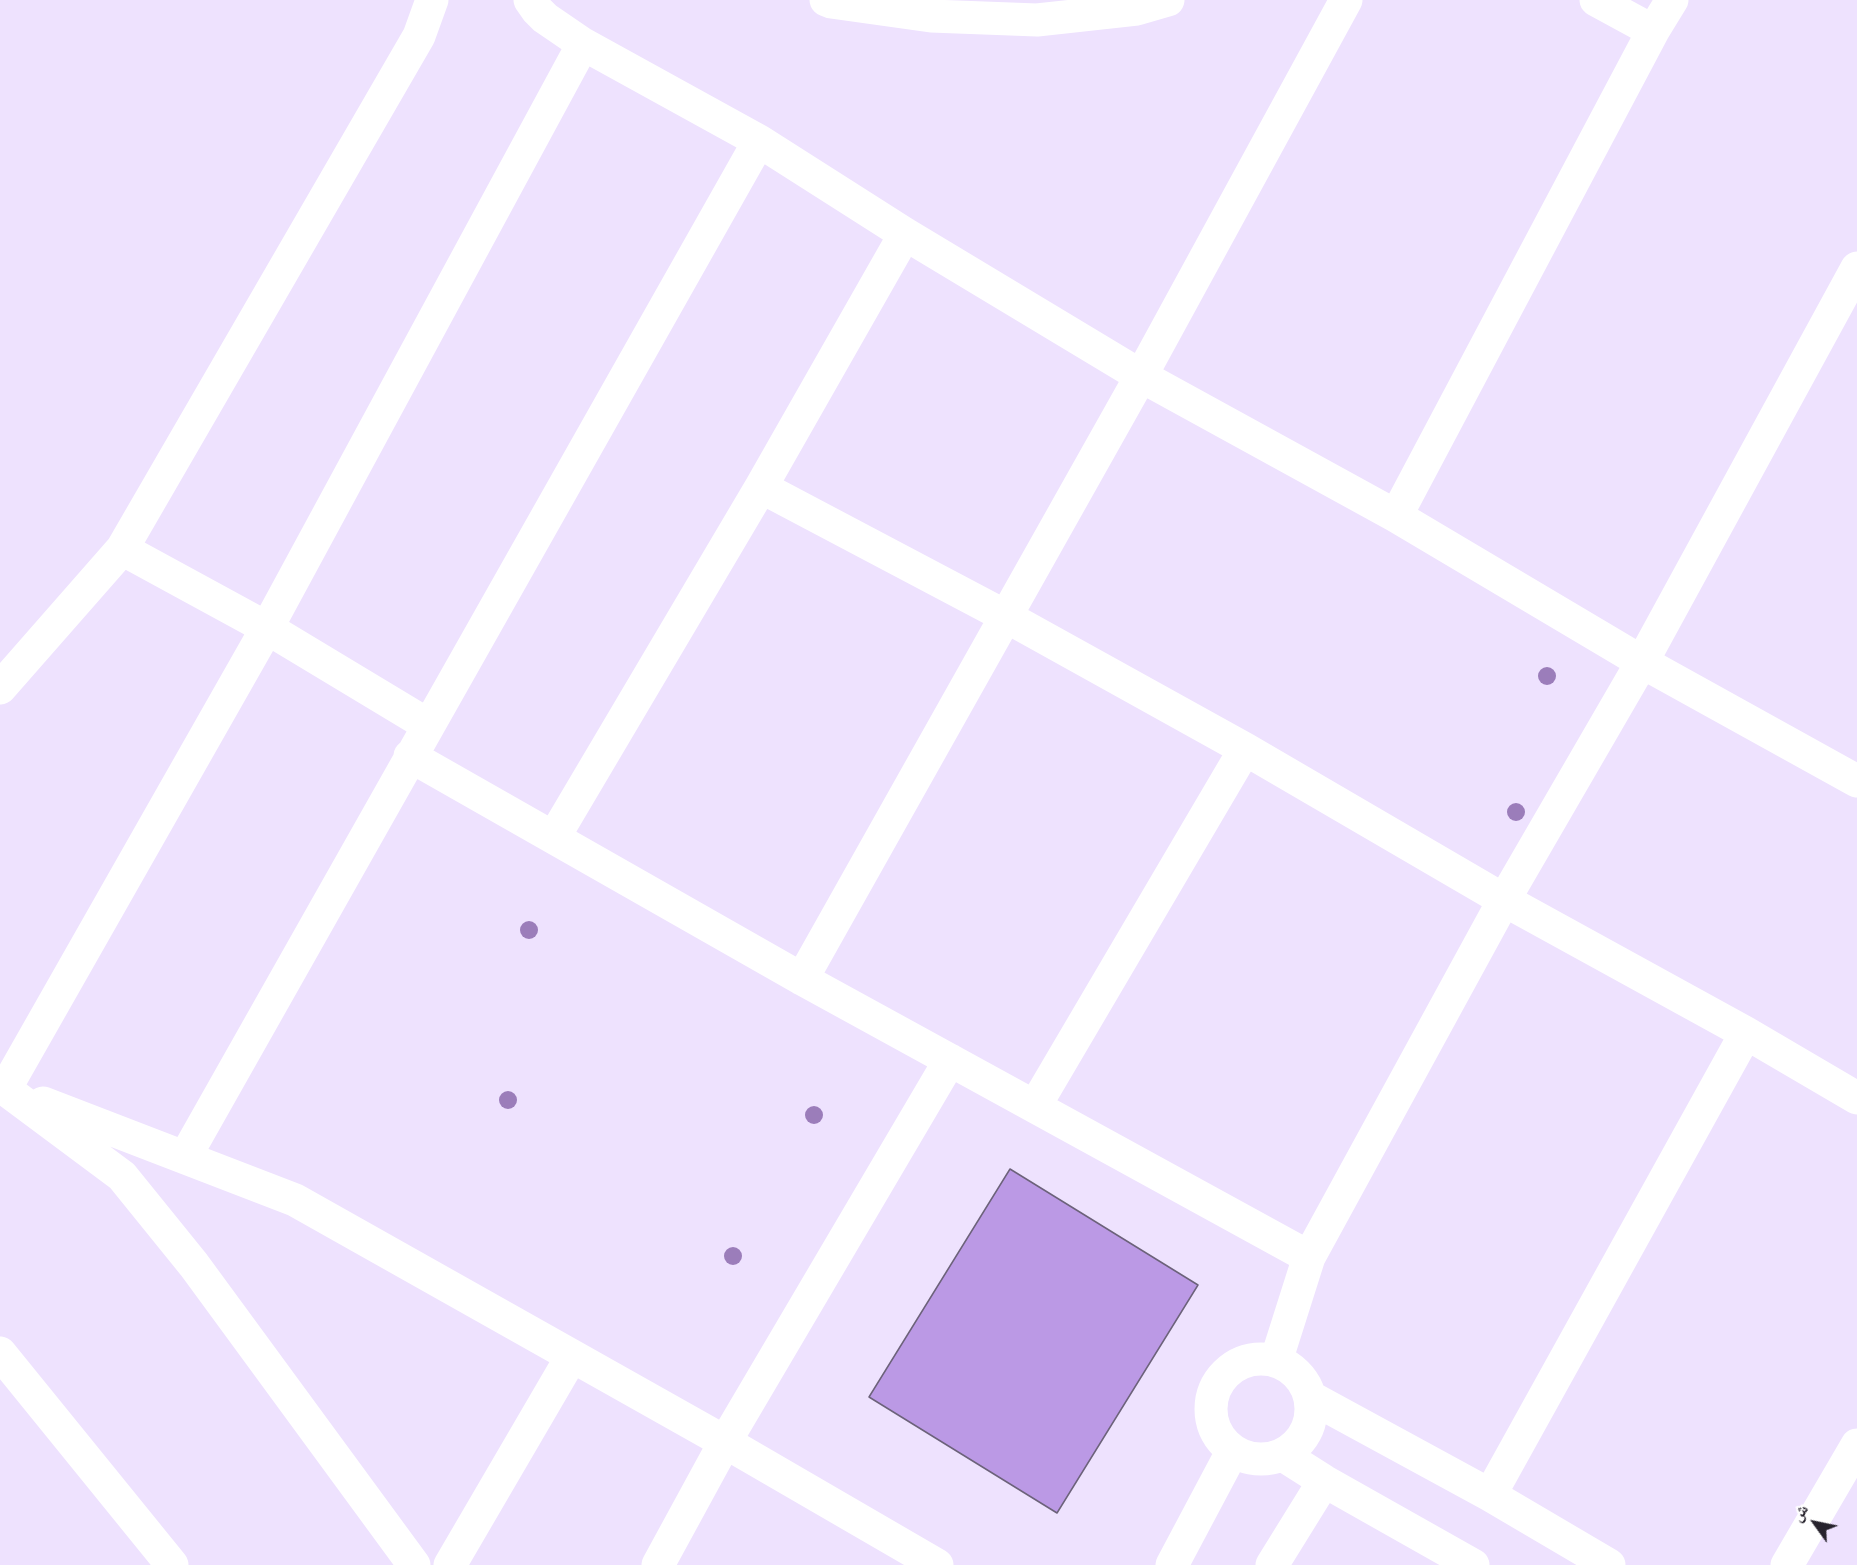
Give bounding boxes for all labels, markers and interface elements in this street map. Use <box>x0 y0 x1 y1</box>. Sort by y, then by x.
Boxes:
north arrow <box>1785 1493 1845 1553</box>
text: ش <box>1785 1500 1814 1526</box>

